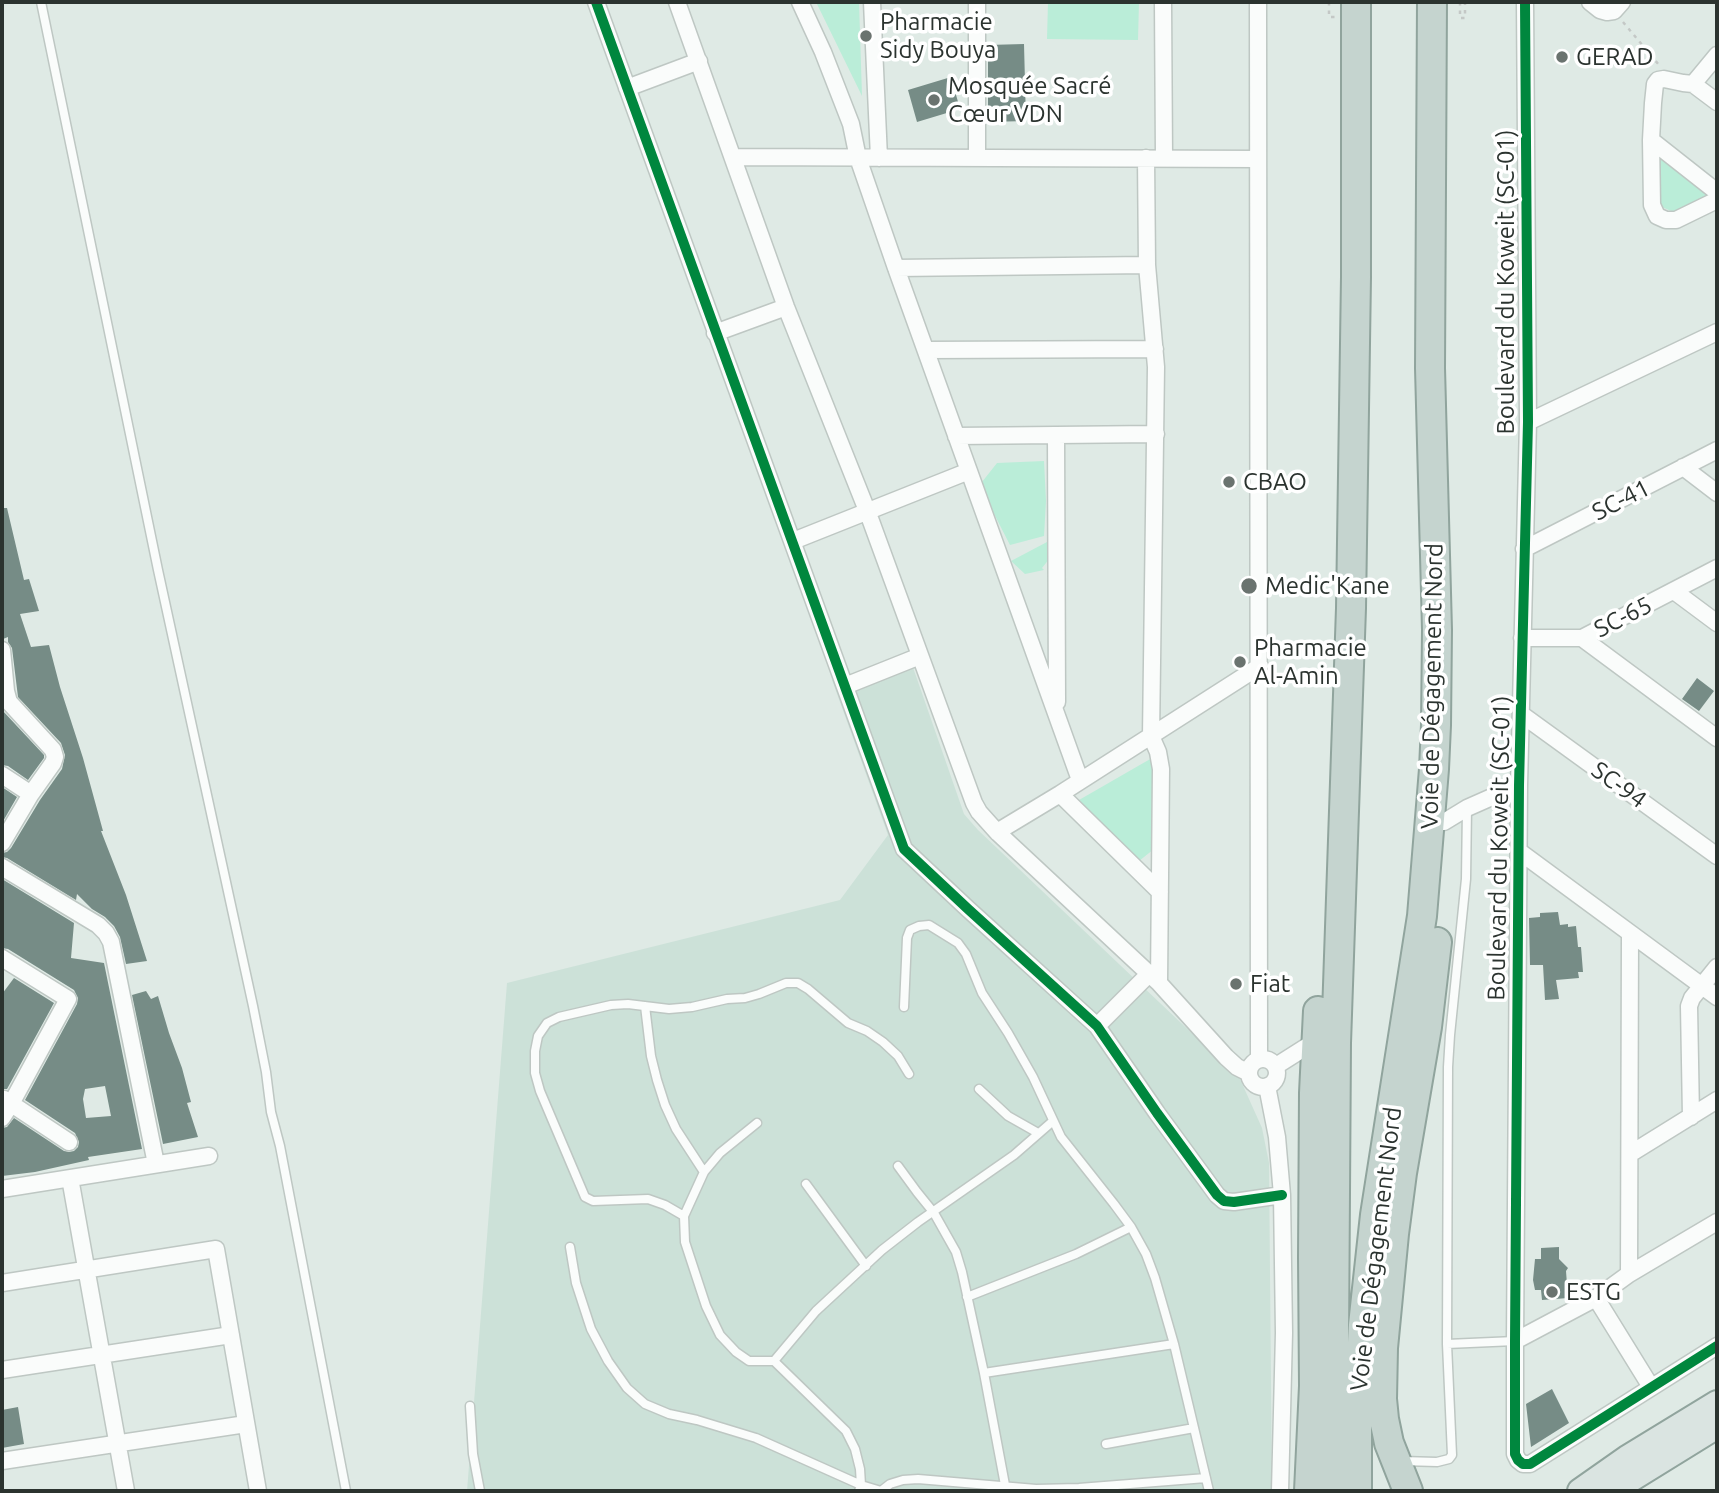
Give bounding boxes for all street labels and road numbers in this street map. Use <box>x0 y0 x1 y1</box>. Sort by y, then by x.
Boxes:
street label: Boulevard du Koweit (SC-01) <box>1492 129 1520 435</box>
street label: SC-41 <box>1587 473 1655 527</box>
street label: Voie de Dégagement Nord <box>1415 543 1449 829</box>
street label: SC-65 <box>1589 590 1657 644</box>
street label: Boulevard du Koweit (SC-01) <box>1482 695 1516 1001</box>
street label: SC-94 <box>1586 755 1652 815</box>
street label: Voie de Dégagement Nord <box>1344 1105 1408 1393</box>

